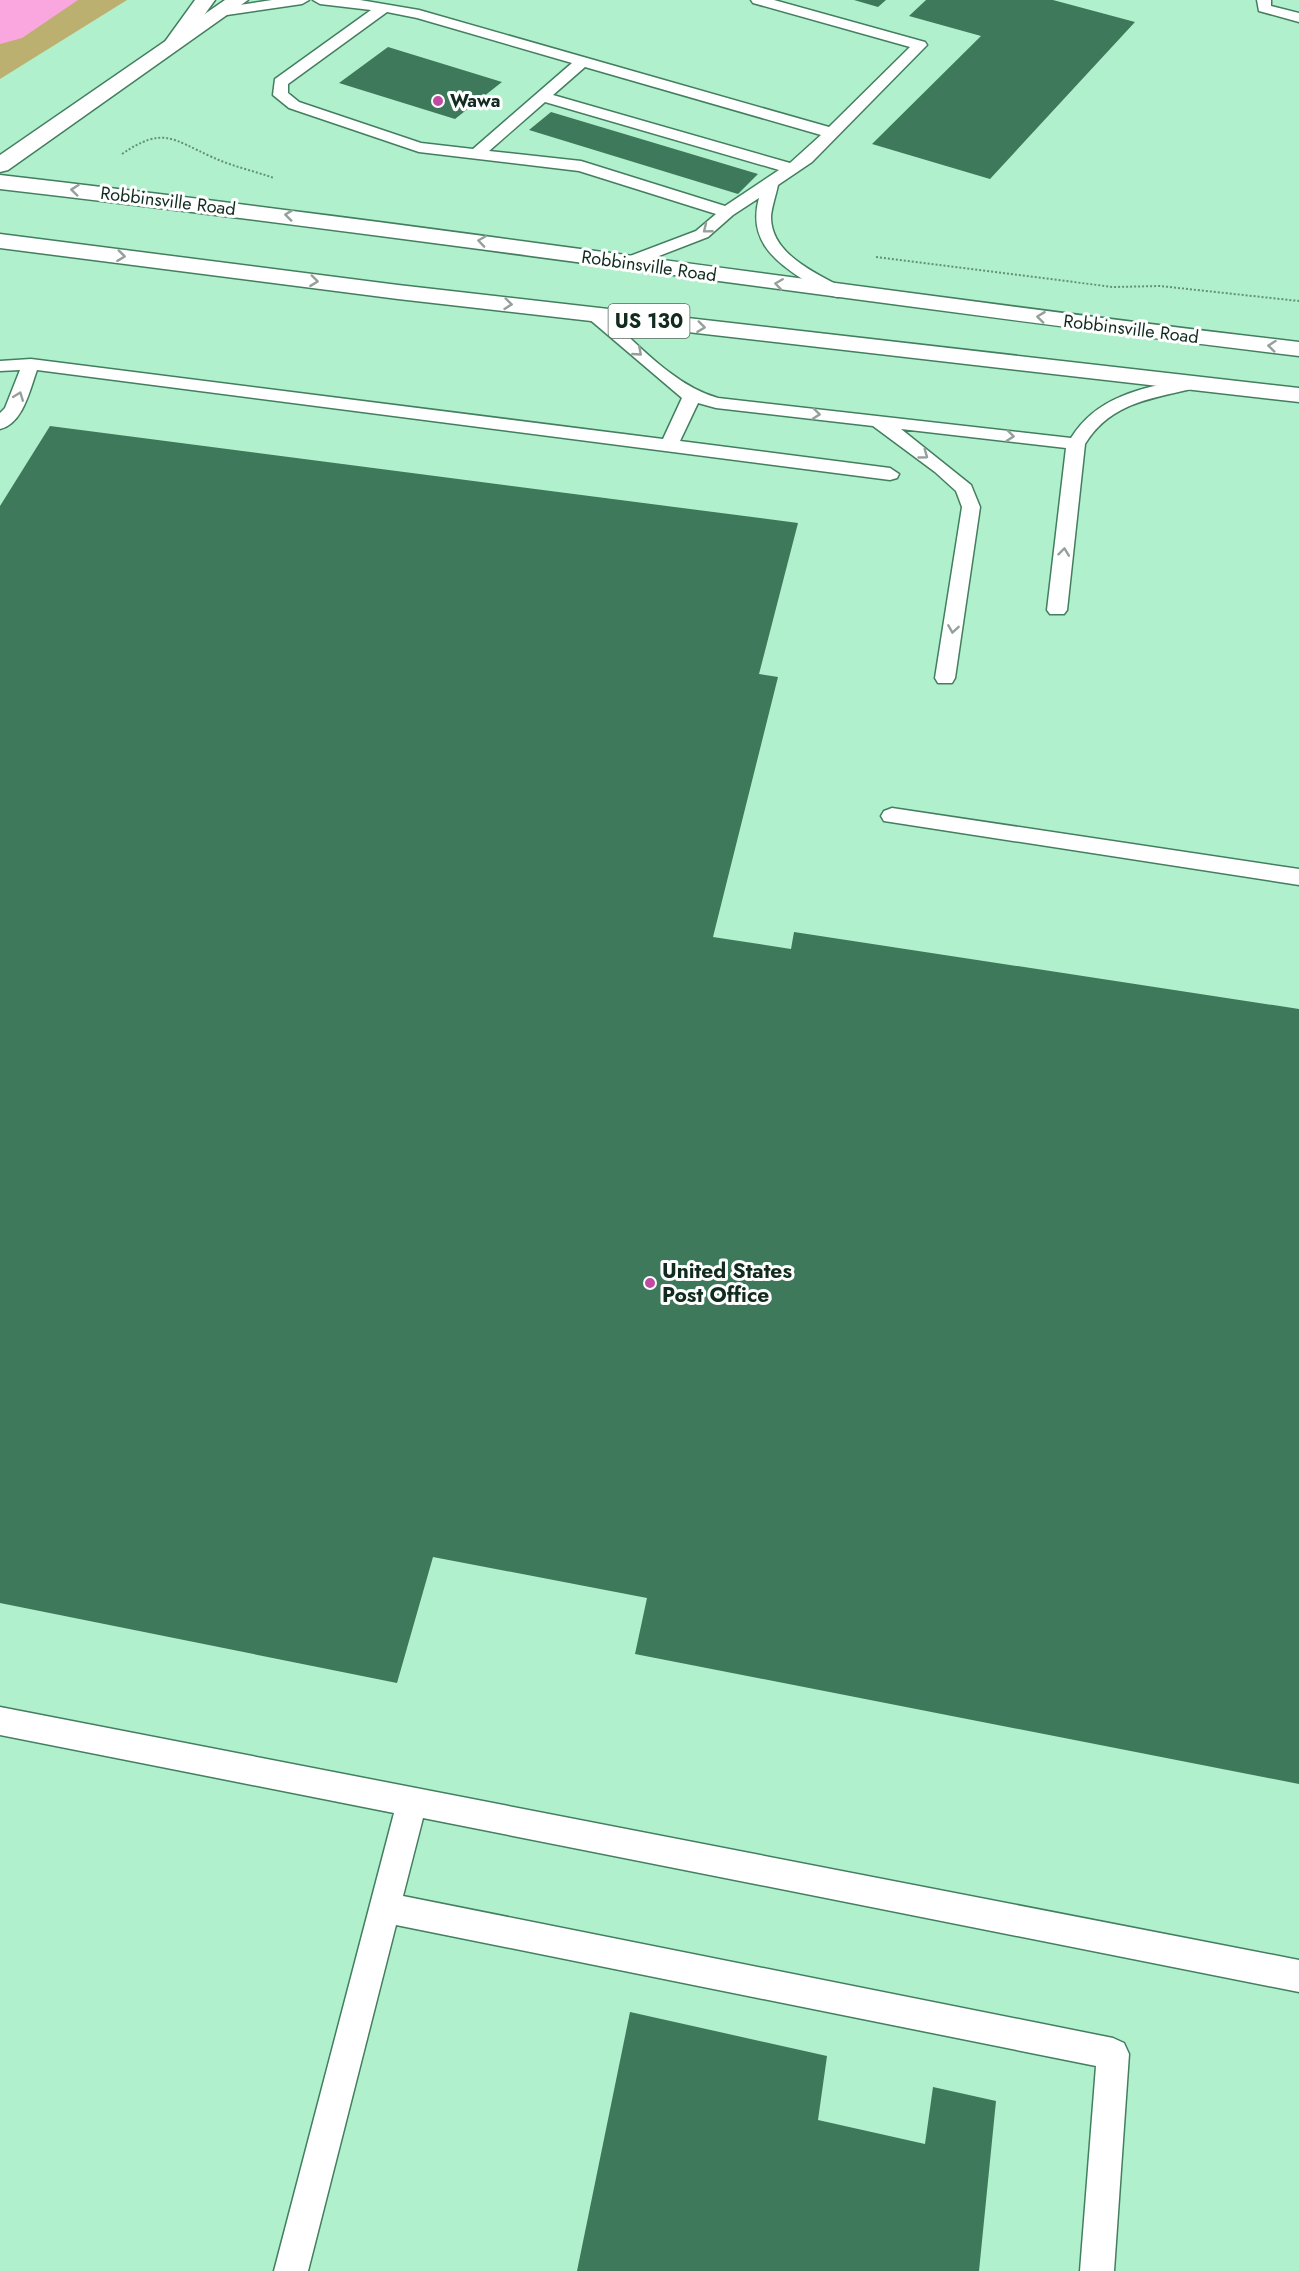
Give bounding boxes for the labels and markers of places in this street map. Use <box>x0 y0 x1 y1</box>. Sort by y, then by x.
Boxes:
place label: Wawa <box>450 88 500 114</box>
marker: Wawa <box>431 94 445 108</box>
place label: United States Post Office <box>662 1256 792 1310</box>
marker: United States Post Office <box>643 1276 657 1290</box>

